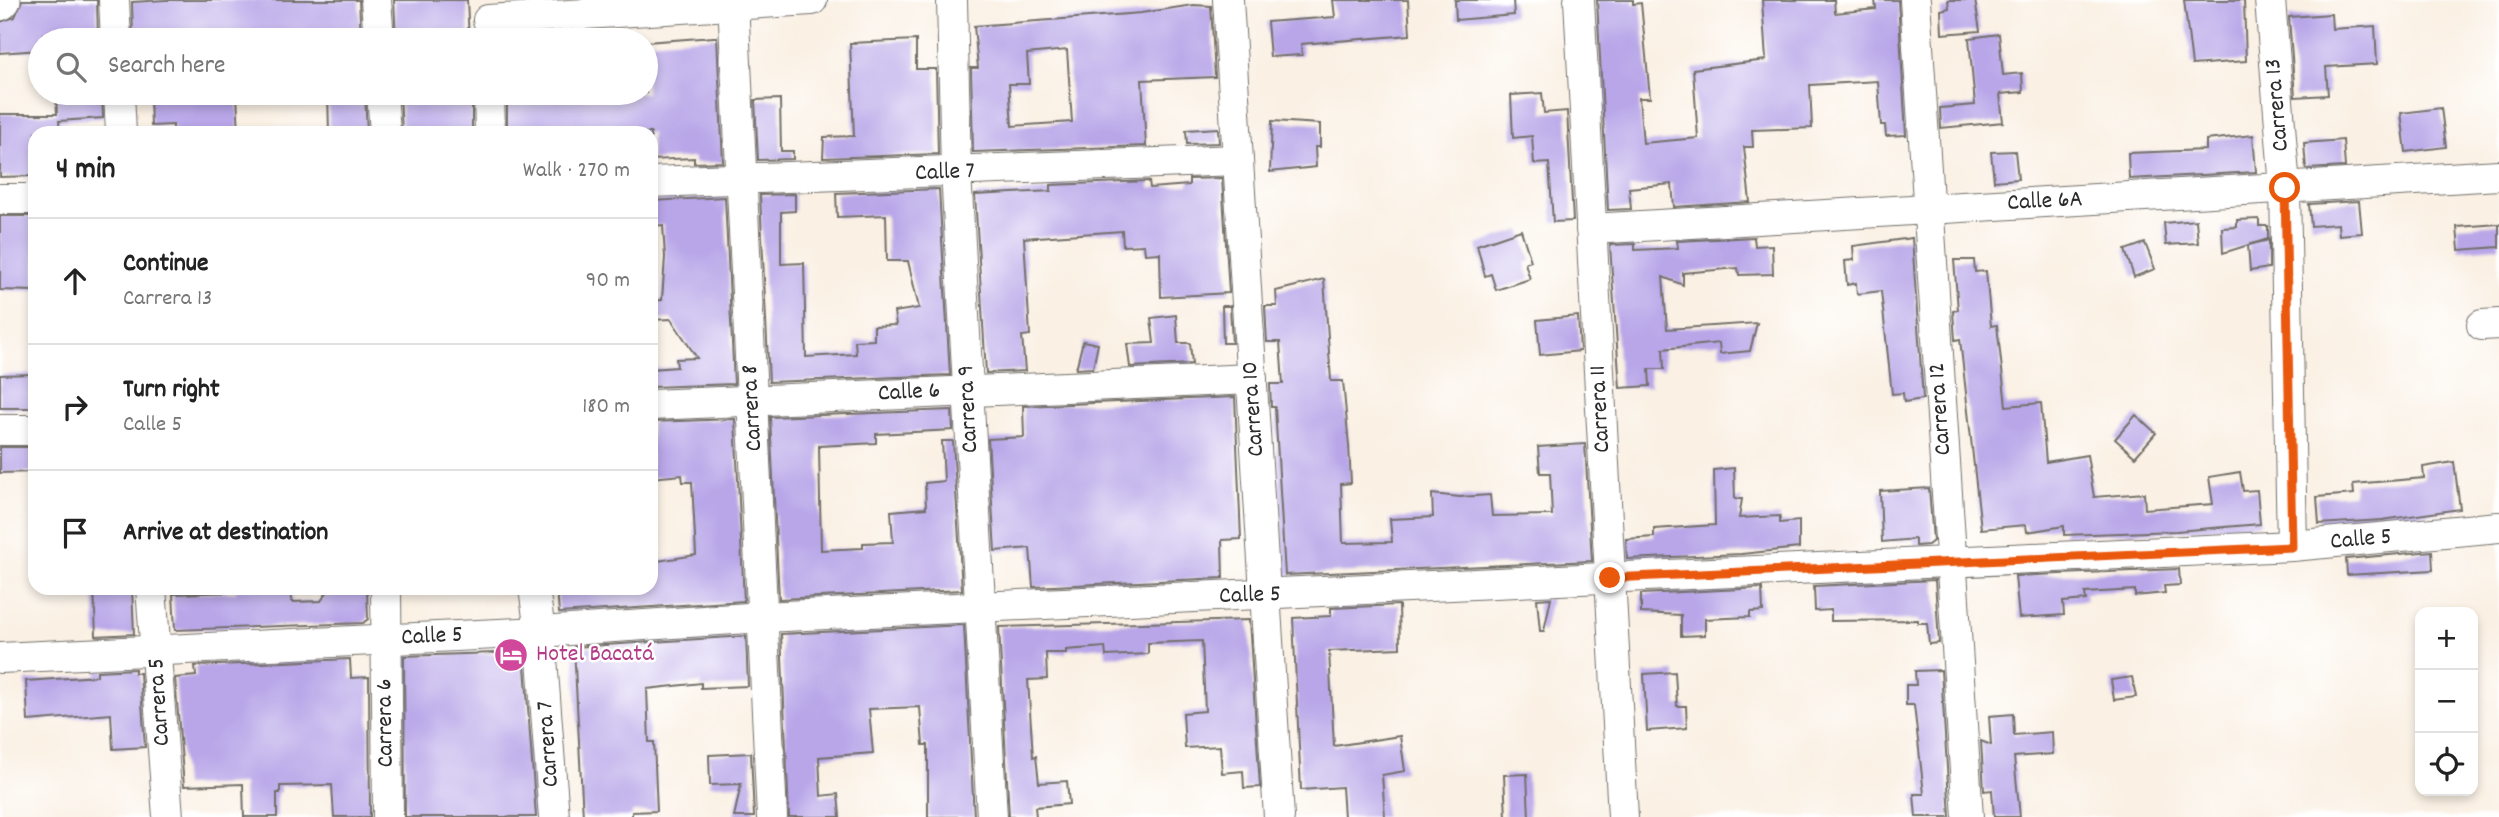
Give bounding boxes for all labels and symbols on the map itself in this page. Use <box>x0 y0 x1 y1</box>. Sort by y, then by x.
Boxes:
street label: Carrera 13 <box>2257 57 2299 153</box>
street label: Calle 7 <box>915 155 975 191</box>
route start <box>2269 172 2300 203</box>
street label: Calle 6A <box>2006 183 2084 221</box>
street label: Carrera 10 <box>1234 360 1274 458</box>
street label: Carrera 12 <box>1921 361 1961 457</box>
street label: Carrera 8 <box>734 364 772 452</box>
street label: Carrera 9 <box>950 364 988 454</box>
street label: Carrera 11 <box>1582 364 1620 454</box>
street label: Calle 6 <box>877 374 941 412</box>
street label: Calle 5 <box>2329 520 2393 560</box>
route end <box>1594 562 1625 593</box>
street label: Calle 5 <box>1219 578 1281 614</box>
street label: Calle 5 <box>400 618 464 656</box>
hotel icon: Hotel Bacatá <box>492 636 530 674</box>
place label: Hotel Bacatá <box>536 638 654 672</box>
street label: Carrera 5 <box>140 657 180 747</box>
street label: Carrera 6 <box>368 678 404 768</box>
street label: Carrera 7 <box>529 700 569 788</box>

